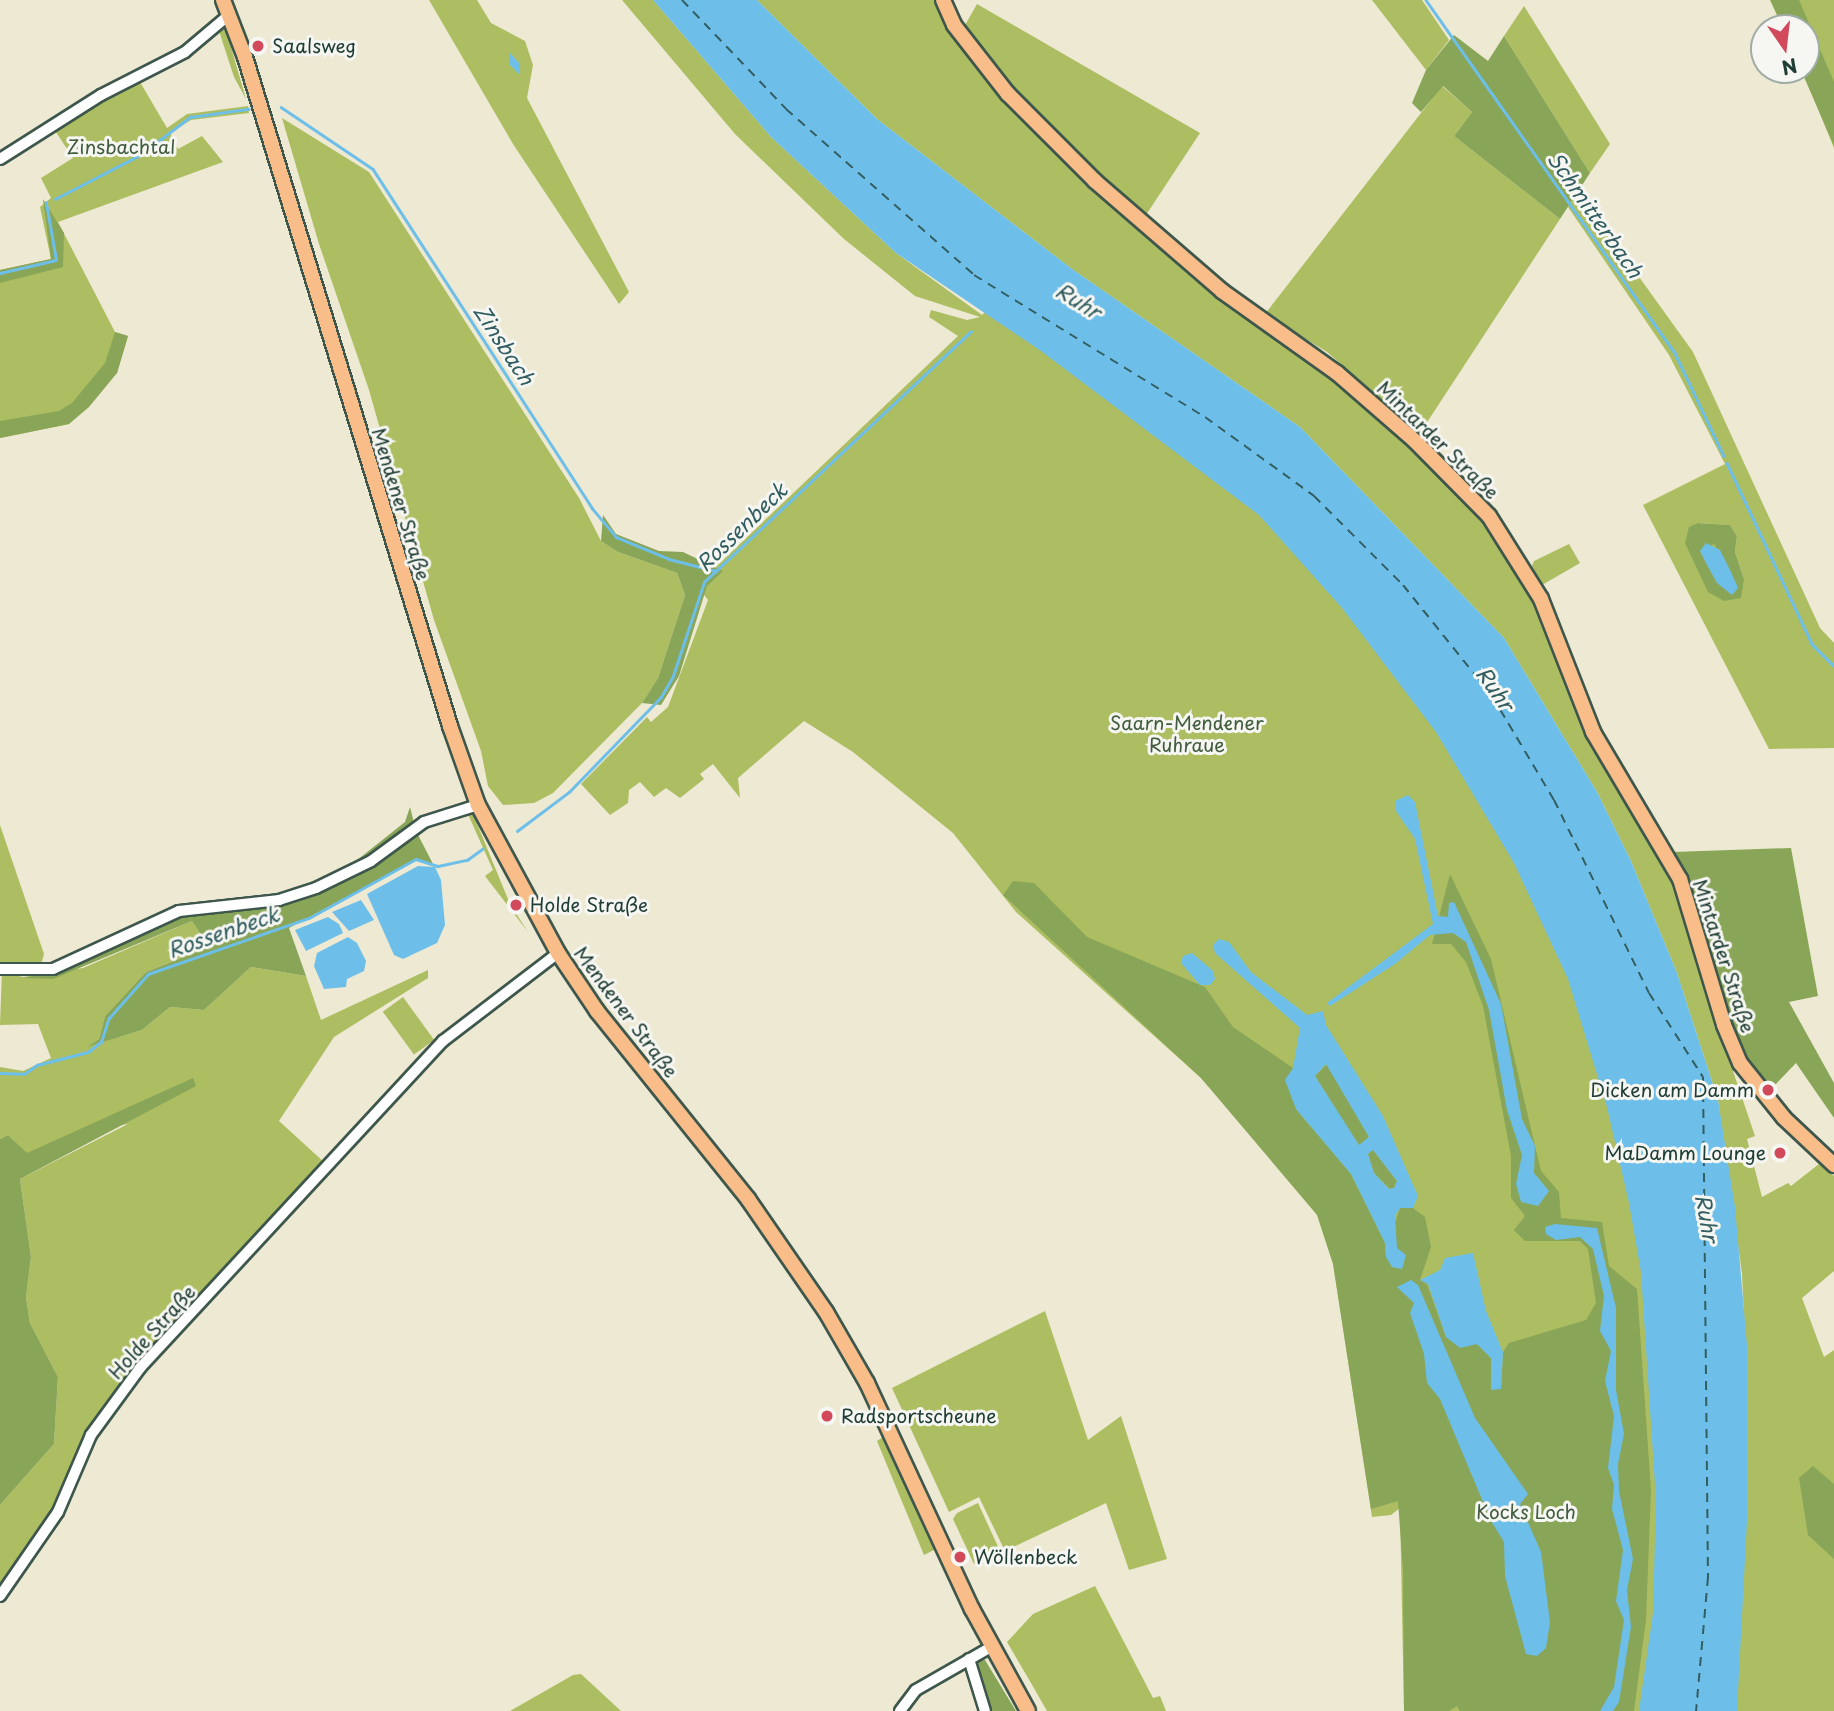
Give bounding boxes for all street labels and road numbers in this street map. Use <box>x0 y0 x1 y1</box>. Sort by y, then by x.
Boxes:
street label: Mintarder Straße <box>1372 376 1504 504</box>
street label: Mendener Straße <box>367 424 435 584</box>
street label: Mintarder Straße <box>1688 876 1760 1036</box>
street label: Mendener Straße <box>569 942 683 1082</box>
street label: Holde Straße <box>103 1279 201 1385</box>

